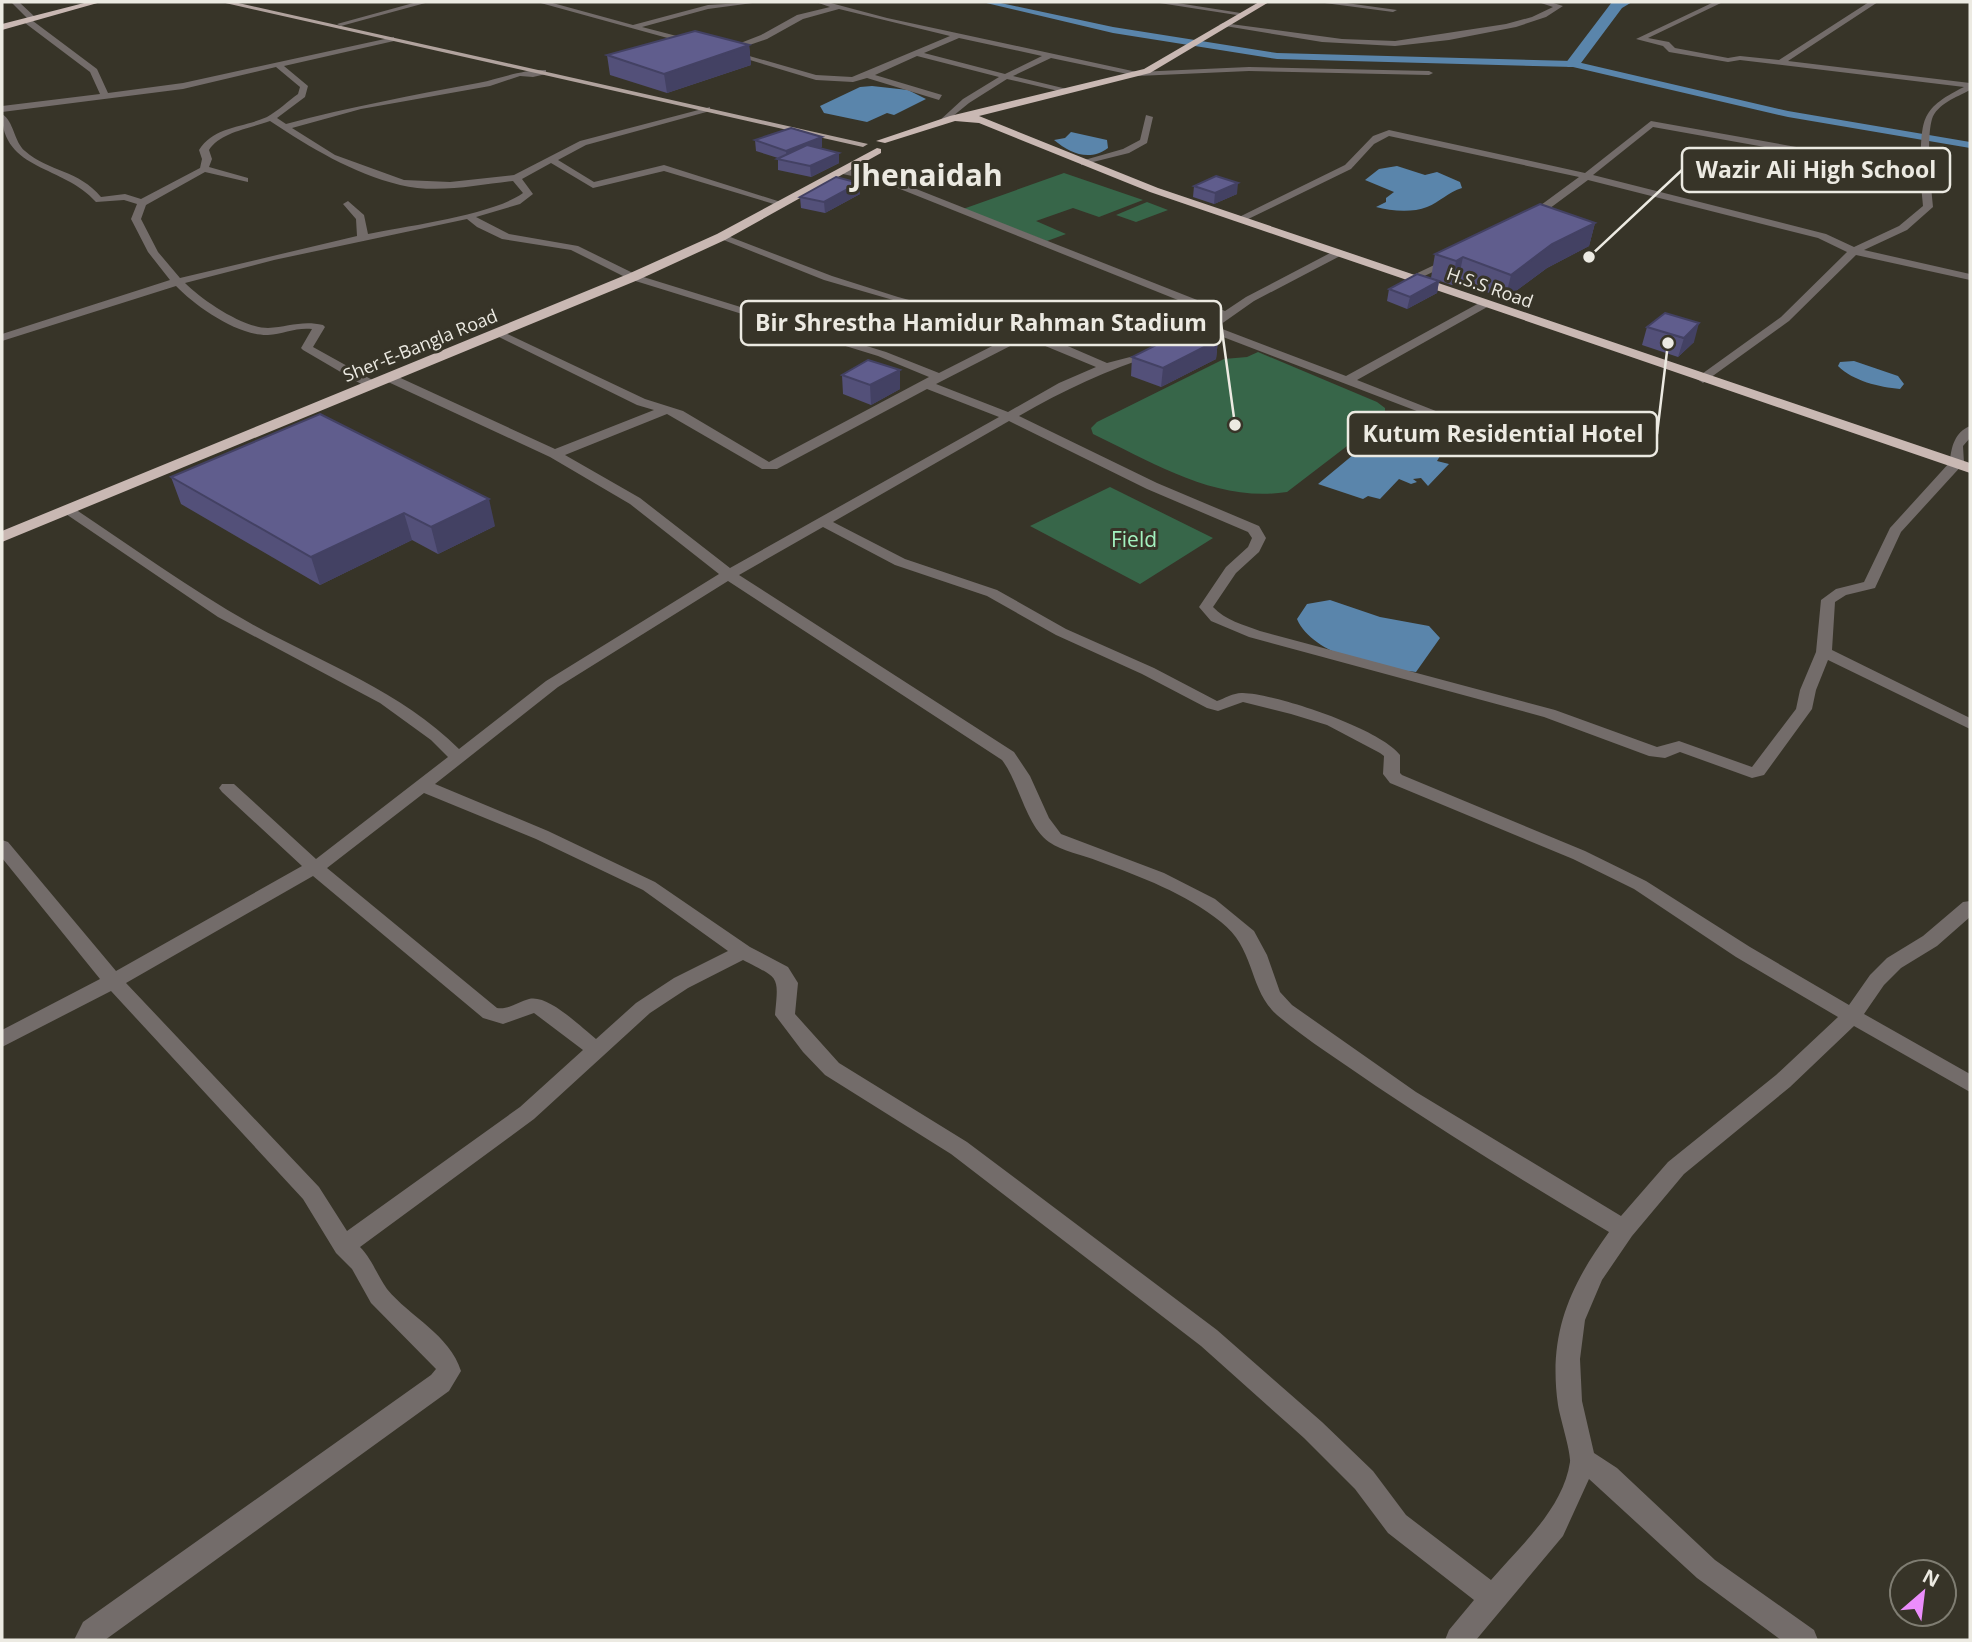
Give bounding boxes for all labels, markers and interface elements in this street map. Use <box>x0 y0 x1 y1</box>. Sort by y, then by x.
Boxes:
callout: Wazir Ali High School <box>1682 148 1950 192</box>
text: Wazir Ali High School <box>1696 153 1936 185</box>
district label: Jhenaidah <box>848 154 1003 195</box>
street label: H.S.S Road <box>1443 261 1537 313</box>
callout: Bir Shrestha Hamidur Rahman Stadium <box>741 301 1221 345</box>
street label: Sher-E-Bangla Road <box>339 303 501 387</box>
text: Bir Shrestha Hamidur Rahman Stadium <box>755 306 1207 338</box>
callout: Kutum Residential Hotel <box>1348 412 1657 456</box>
text: Kutum Residential Hotel <box>1363 417 1643 449</box>
park label: Field <box>1111 525 1157 553</box>
north arrow <box>1888 1558 1958 1628</box>
text: N <box>1918 1563 1944 1593</box>

